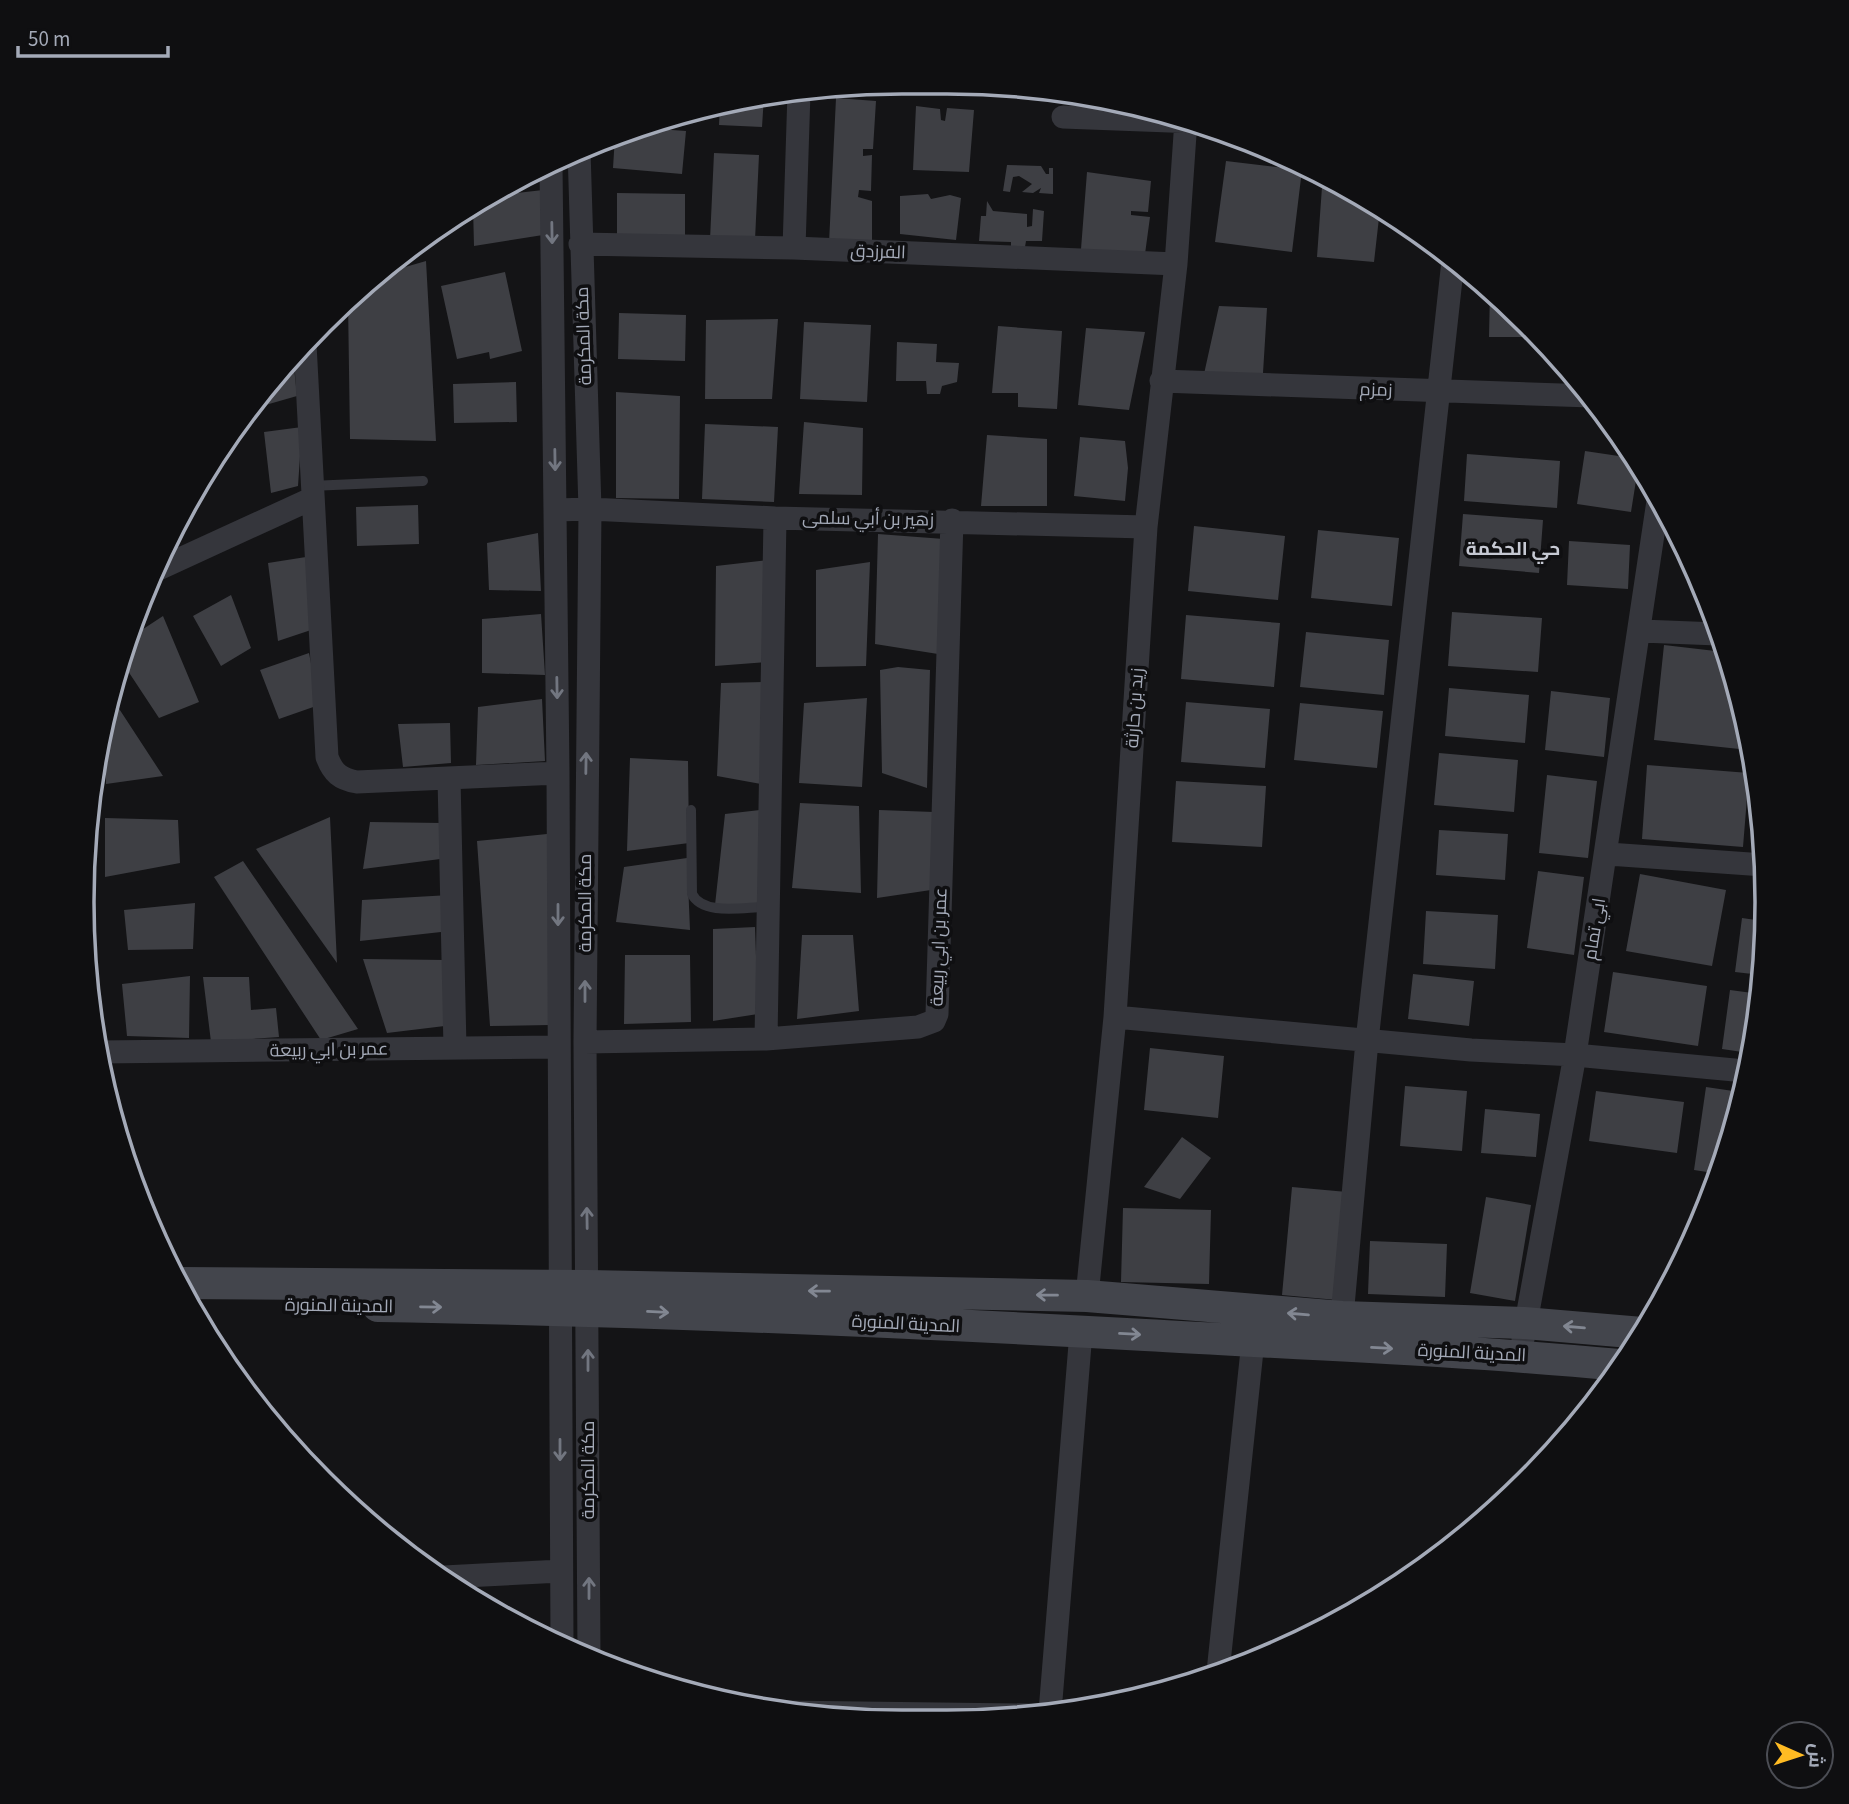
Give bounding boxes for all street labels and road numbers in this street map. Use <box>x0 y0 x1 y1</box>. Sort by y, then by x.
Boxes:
street label: الفرزدق <box>850 239 906 265</box>
street label: مكة المكرمة <box>570 286 598 386</box>
street label: زمزم <box>1359 377 1393 403</box>
street label: زهير بن أبي سلمى <box>802 505 934 534</box>
street label: زيد بن حارثة <box>1120 667 1150 749</box>
street label: مكة المكرمة <box>573 854 598 952</box>
street label: عمر بن ابي ربيعة <box>924 887 955 1007</box>
street label: ابي تمام <box>1578 896 1613 962</box>
street label: عمر بن ابي ربيعة <box>269 1036 389 1065</box>
street label: المدينة المنورة <box>285 1293 393 1319</box>
street label: المدينة المنورة <box>851 1309 961 1339</box>
street label: المدينة المنورة <box>1417 1338 1527 1368</box>
street label: مكة المكرمة <box>576 1421 601 1519</box>

